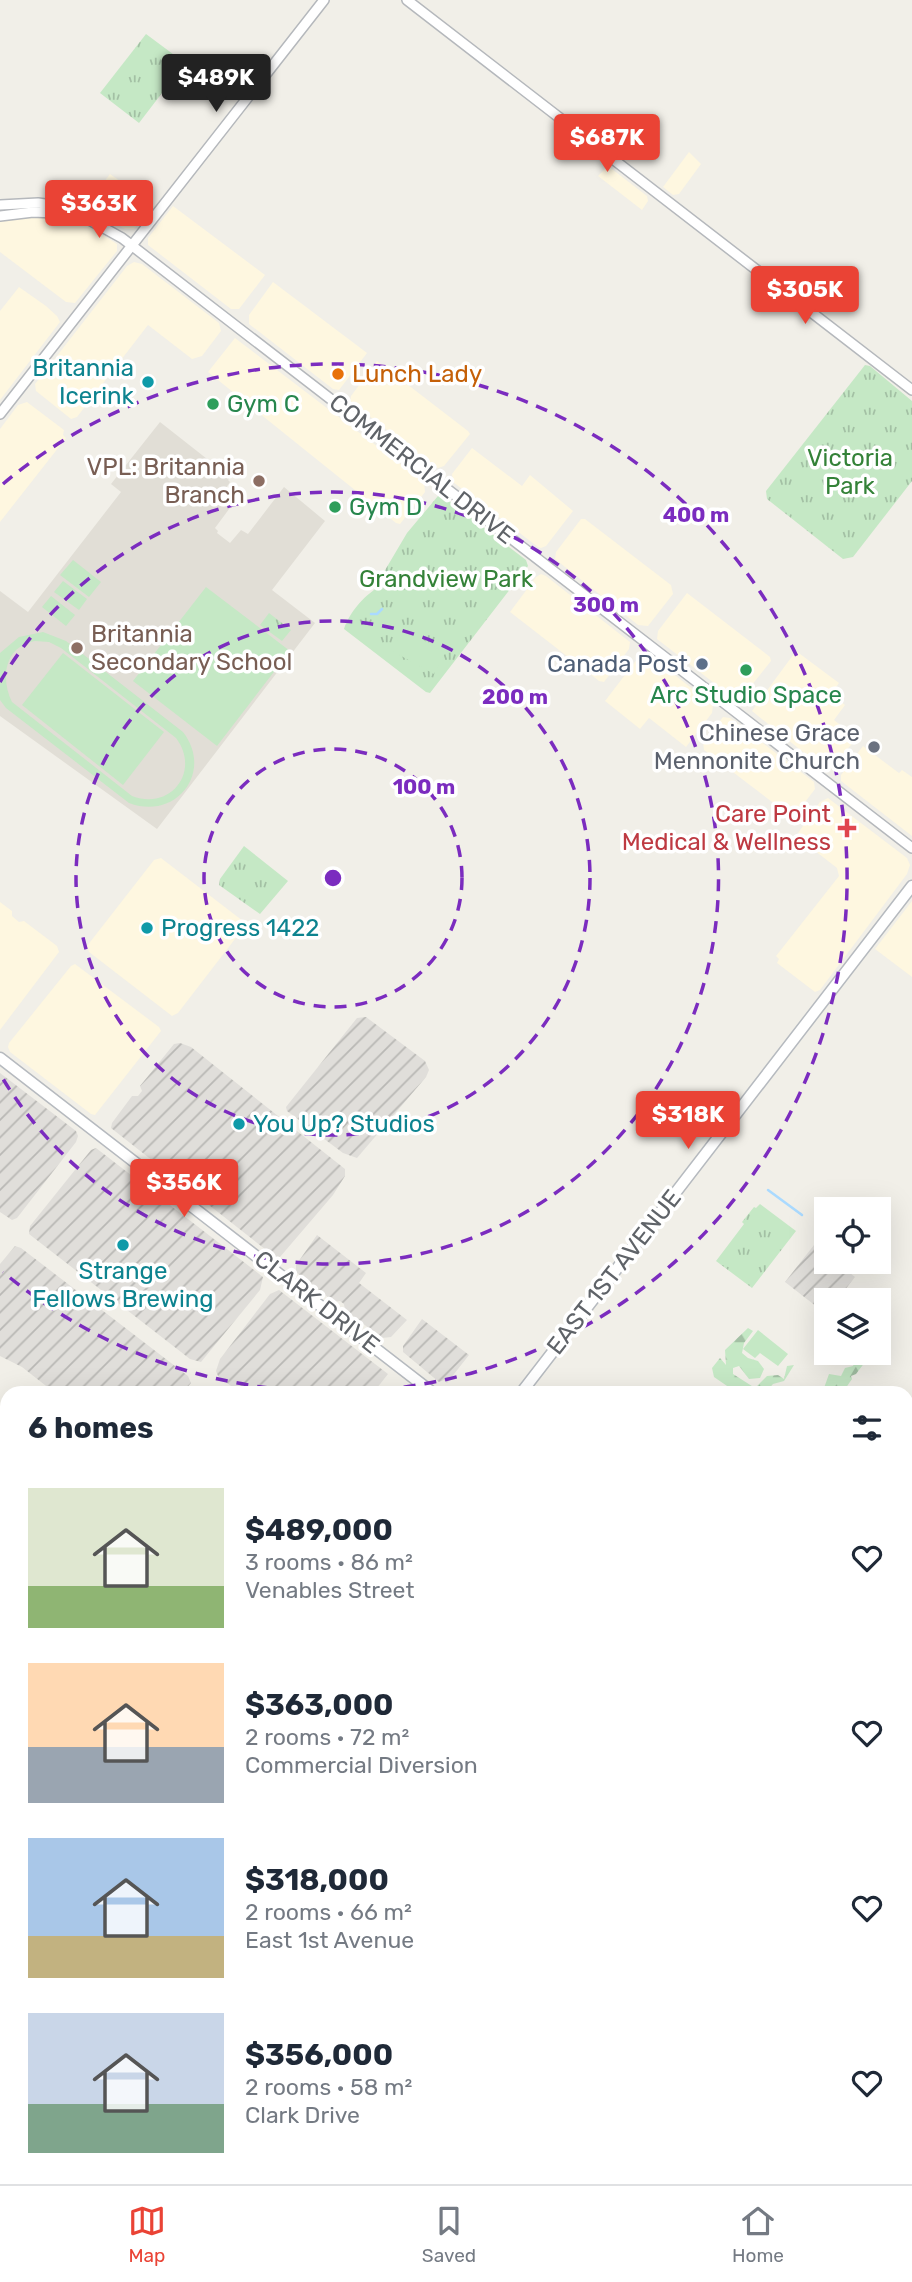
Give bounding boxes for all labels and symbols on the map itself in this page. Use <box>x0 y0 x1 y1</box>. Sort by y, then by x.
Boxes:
pin: $489K <box>167 54 265 114</box>
pin: $687K <box>558 114 656 174</box>
pin: $363K <box>50 180 148 240</box>
pin: $305K <box>756 266 854 326</box>
place label: Britannia Icerink <box>32 354 135 410</box>
place label: Lunch Lady <box>352 360 482 388</box>
marker: Lunch Lady <box>330 366 346 382</box>
marker: Britannia Icerink <box>140 374 156 390</box>
street label: COMMERCIAL DRIVE <box>324 388 520 550</box>
place label: Gym C <box>227 390 300 418</box>
marker: Gym C <box>205 396 221 412</box>
park label: Victoria Park <box>807 444 893 500</box>
place label: VPL: Britannia Branch <box>87 453 245 509</box>
marker: VPL: Britannia Branch <box>251 473 267 489</box>
place label: Gym D <box>349 493 422 521</box>
marker: Gym D <box>327 499 343 515</box>
text: 400 m <box>663 502 729 527</box>
park label: Grandview Park <box>359 565 534 593</box>
text: 300 m <box>573 592 639 617</box>
place label: Britannia Secondary School <box>91 620 292 676</box>
marker: Britannia Secondary School <box>69 640 85 656</box>
place label: Canada Post <box>547 650 688 678</box>
marker: Canada Post <box>694 656 710 672</box>
marker: Arc Studio Space <box>738 662 754 678</box>
place label: Arc Studio Space <box>650 681 842 709</box>
text: 200 m <box>482 684 548 709</box>
place label: Chinese Grace Mennonite Church <box>654 719 860 775</box>
marker: Chinese Grace Mennonite Church <box>866 739 882 755</box>
text: 100 m <box>393 774 455 799</box>
place label: Care Point Medical & Wellness <box>622 800 831 856</box>
marker: Care Point Medical & Wellness <box>837 818 857 838</box>
centre of rings <box>321 866 345 890</box>
place label: Progress 1422 <box>161 914 319 942</box>
marker: Progress 1422 <box>139 920 155 936</box>
pin: $318K <box>639 1092 737 1151</box>
place label: You Up? Studios <box>253 1110 435 1138</box>
marker: You Up? Studios <box>231 1116 247 1132</box>
pin: $356K <box>135 1160 233 1219</box>
street label: EAST 1ST AVENUE <box>541 1184 687 1360</box>
marker: Strange Fellows Brewing <box>115 1237 131 1253</box>
street label: CLARK DRIVE <box>249 1245 385 1359</box>
place label: Strange Fellows Brewing <box>32 1257 214 1313</box>

